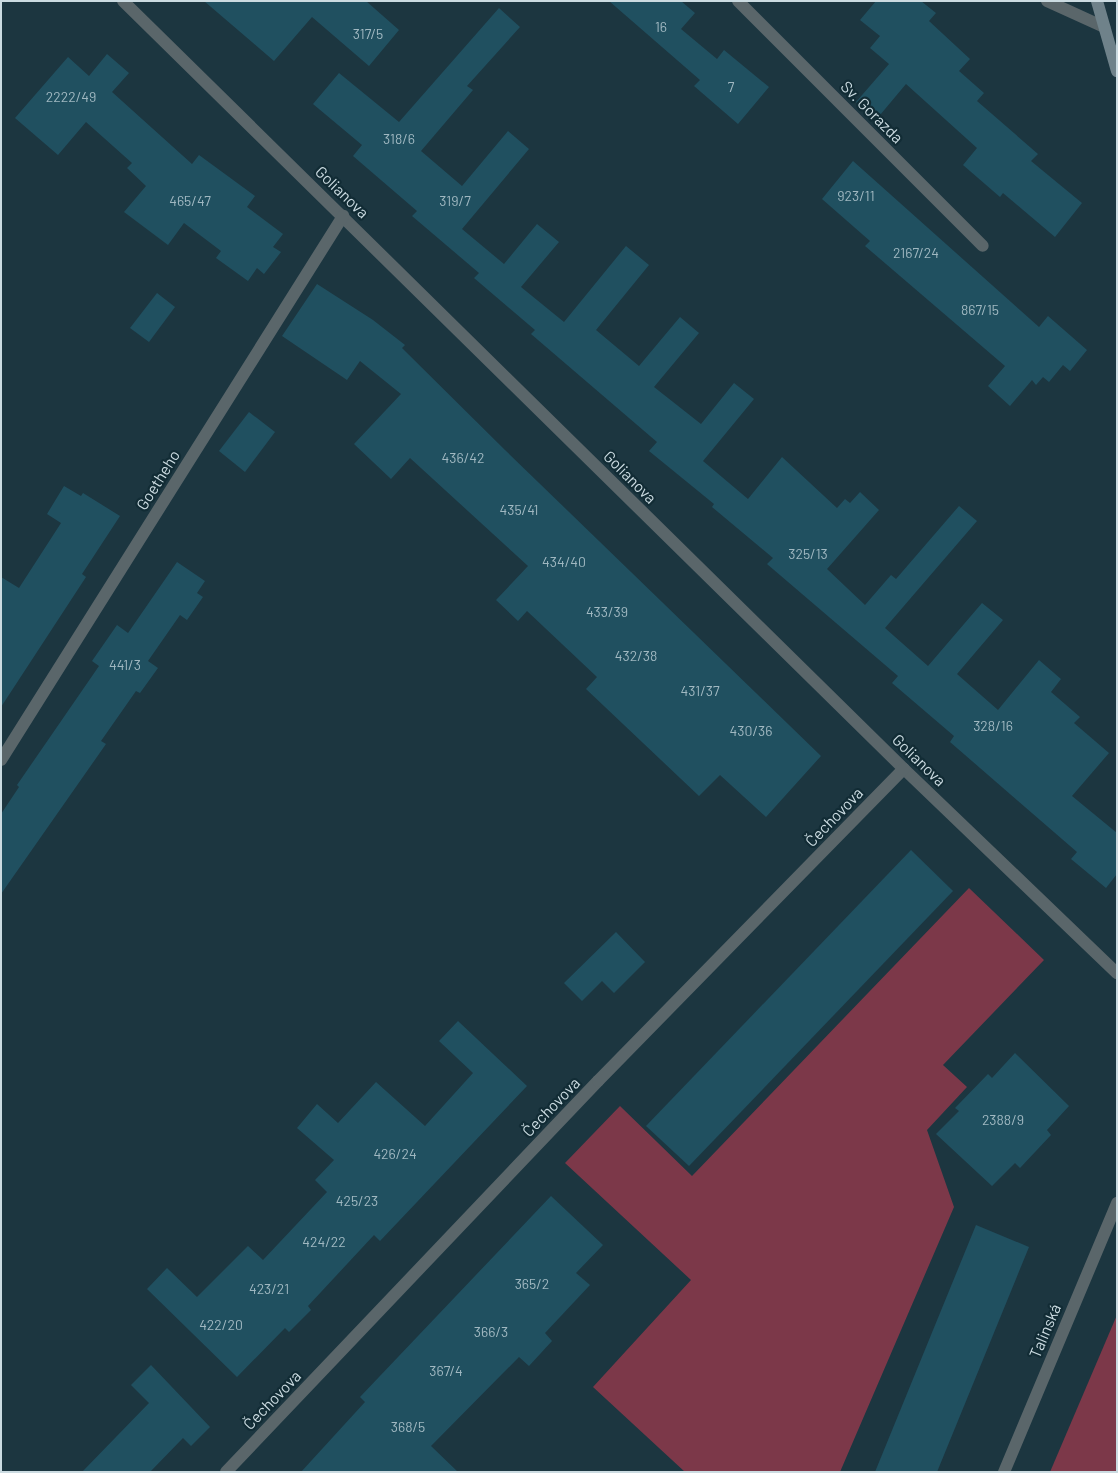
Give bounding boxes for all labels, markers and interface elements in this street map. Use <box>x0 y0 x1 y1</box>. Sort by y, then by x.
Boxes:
house number: 16 <box>655 19 667 35</box>
house number: 317/5 <box>353 26 383 42</box>
street label: Sv. Gorazda <box>837 77 907 147</box>
house number: 7 <box>728 79 734 95</box>
house number: 2222/49 <box>46 89 96 105</box>
house number: 318/6 <box>383 131 415 147</box>
street label: Golianova <box>311 162 373 222</box>
house number: 923/11 <box>837 188 875 204</box>
house number: 465/47 <box>169 193 211 209</box>
house number: 319/7 <box>439 193 471 209</box>
house number: 2167/24 <box>893 245 939 261</box>
house number: 867/15 <box>961 302 999 318</box>
street label: Goetheho <box>132 446 184 514</box>
street label: Golianova <box>600 447 660 507</box>
house number: 436/42 <box>442 450 484 466</box>
house number: 435/41 <box>499 502 539 518</box>
house number: 325/13 <box>788 546 828 562</box>
house number: 434/40 <box>542 554 586 570</box>
house number: 433/39 <box>586 604 628 620</box>
house number: 432/38 <box>615 648 657 664</box>
house number: 441/3 <box>109 657 141 673</box>
house number: 431/37 <box>680 683 720 699</box>
house number: 328/16 <box>973 718 1013 734</box>
house number: 430/36 <box>730 723 772 739</box>
street label: Golianova <box>888 730 950 790</box>
street label: Čechovova <box>801 783 867 851</box>
street label: Čechovova <box>518 1073 584 1141</box>
house number: 2388/9 <box>982 1112 1024 1128</box>
house number: 426/24 <box>373 1146 417 1162</box>
house number: 425/23 <box>336 1193 378 1209</box>
house number: 424/22 <box>302 1234 346 1250</box>
house number: 365/2 <box>515 1276 549 1292</box>
house number: 423/21 <box>249 1281 289 1297</box>
street label: Talinská <box>1025 1301 1065 1361</box>
house number: 422/20 <box>199 1317 243 1333</box>
house number: 366/3 <box>474 1324 508 1340</box>
house number: 367/4 <box>429 1363 463 1379</box>
street label: Čechovova <box>239 1366 305 1434</box>
house number: 368/5 <box>391 1419 425 1435</box>

